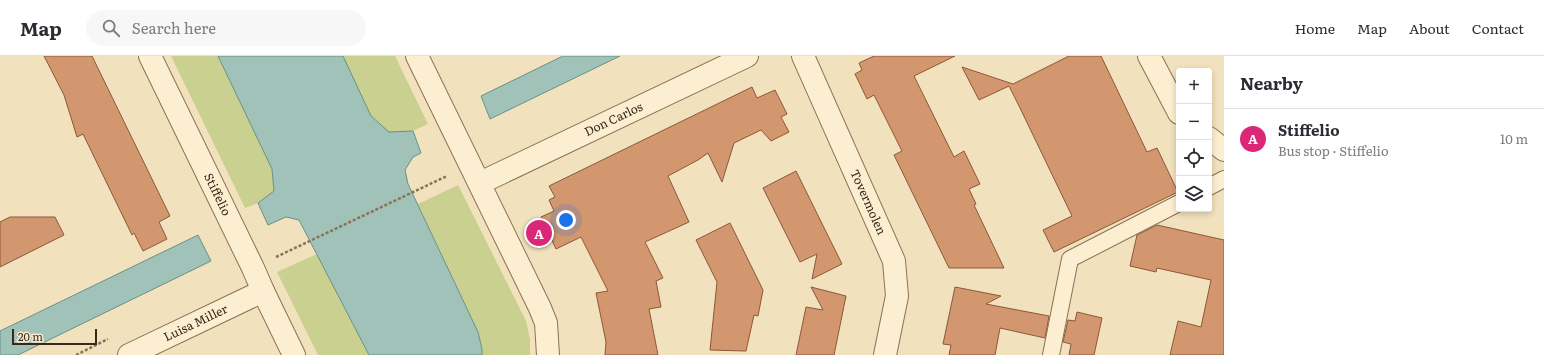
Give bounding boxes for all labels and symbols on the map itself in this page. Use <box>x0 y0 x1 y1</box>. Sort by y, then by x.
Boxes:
street label: Don Carlos <box>581 97 646 140</box>
street label: Tovermolen <box>846 166 891 237</box>
street label: Stiffelio <box>200 170 236 219</box>
your location <box>556 210 576 230</box>
pin: A <box>526 218 552 248</box>
street label: Luisa Miller <box>160 299 231 345</box>
scale bar <box>12 327 97 346</box>

